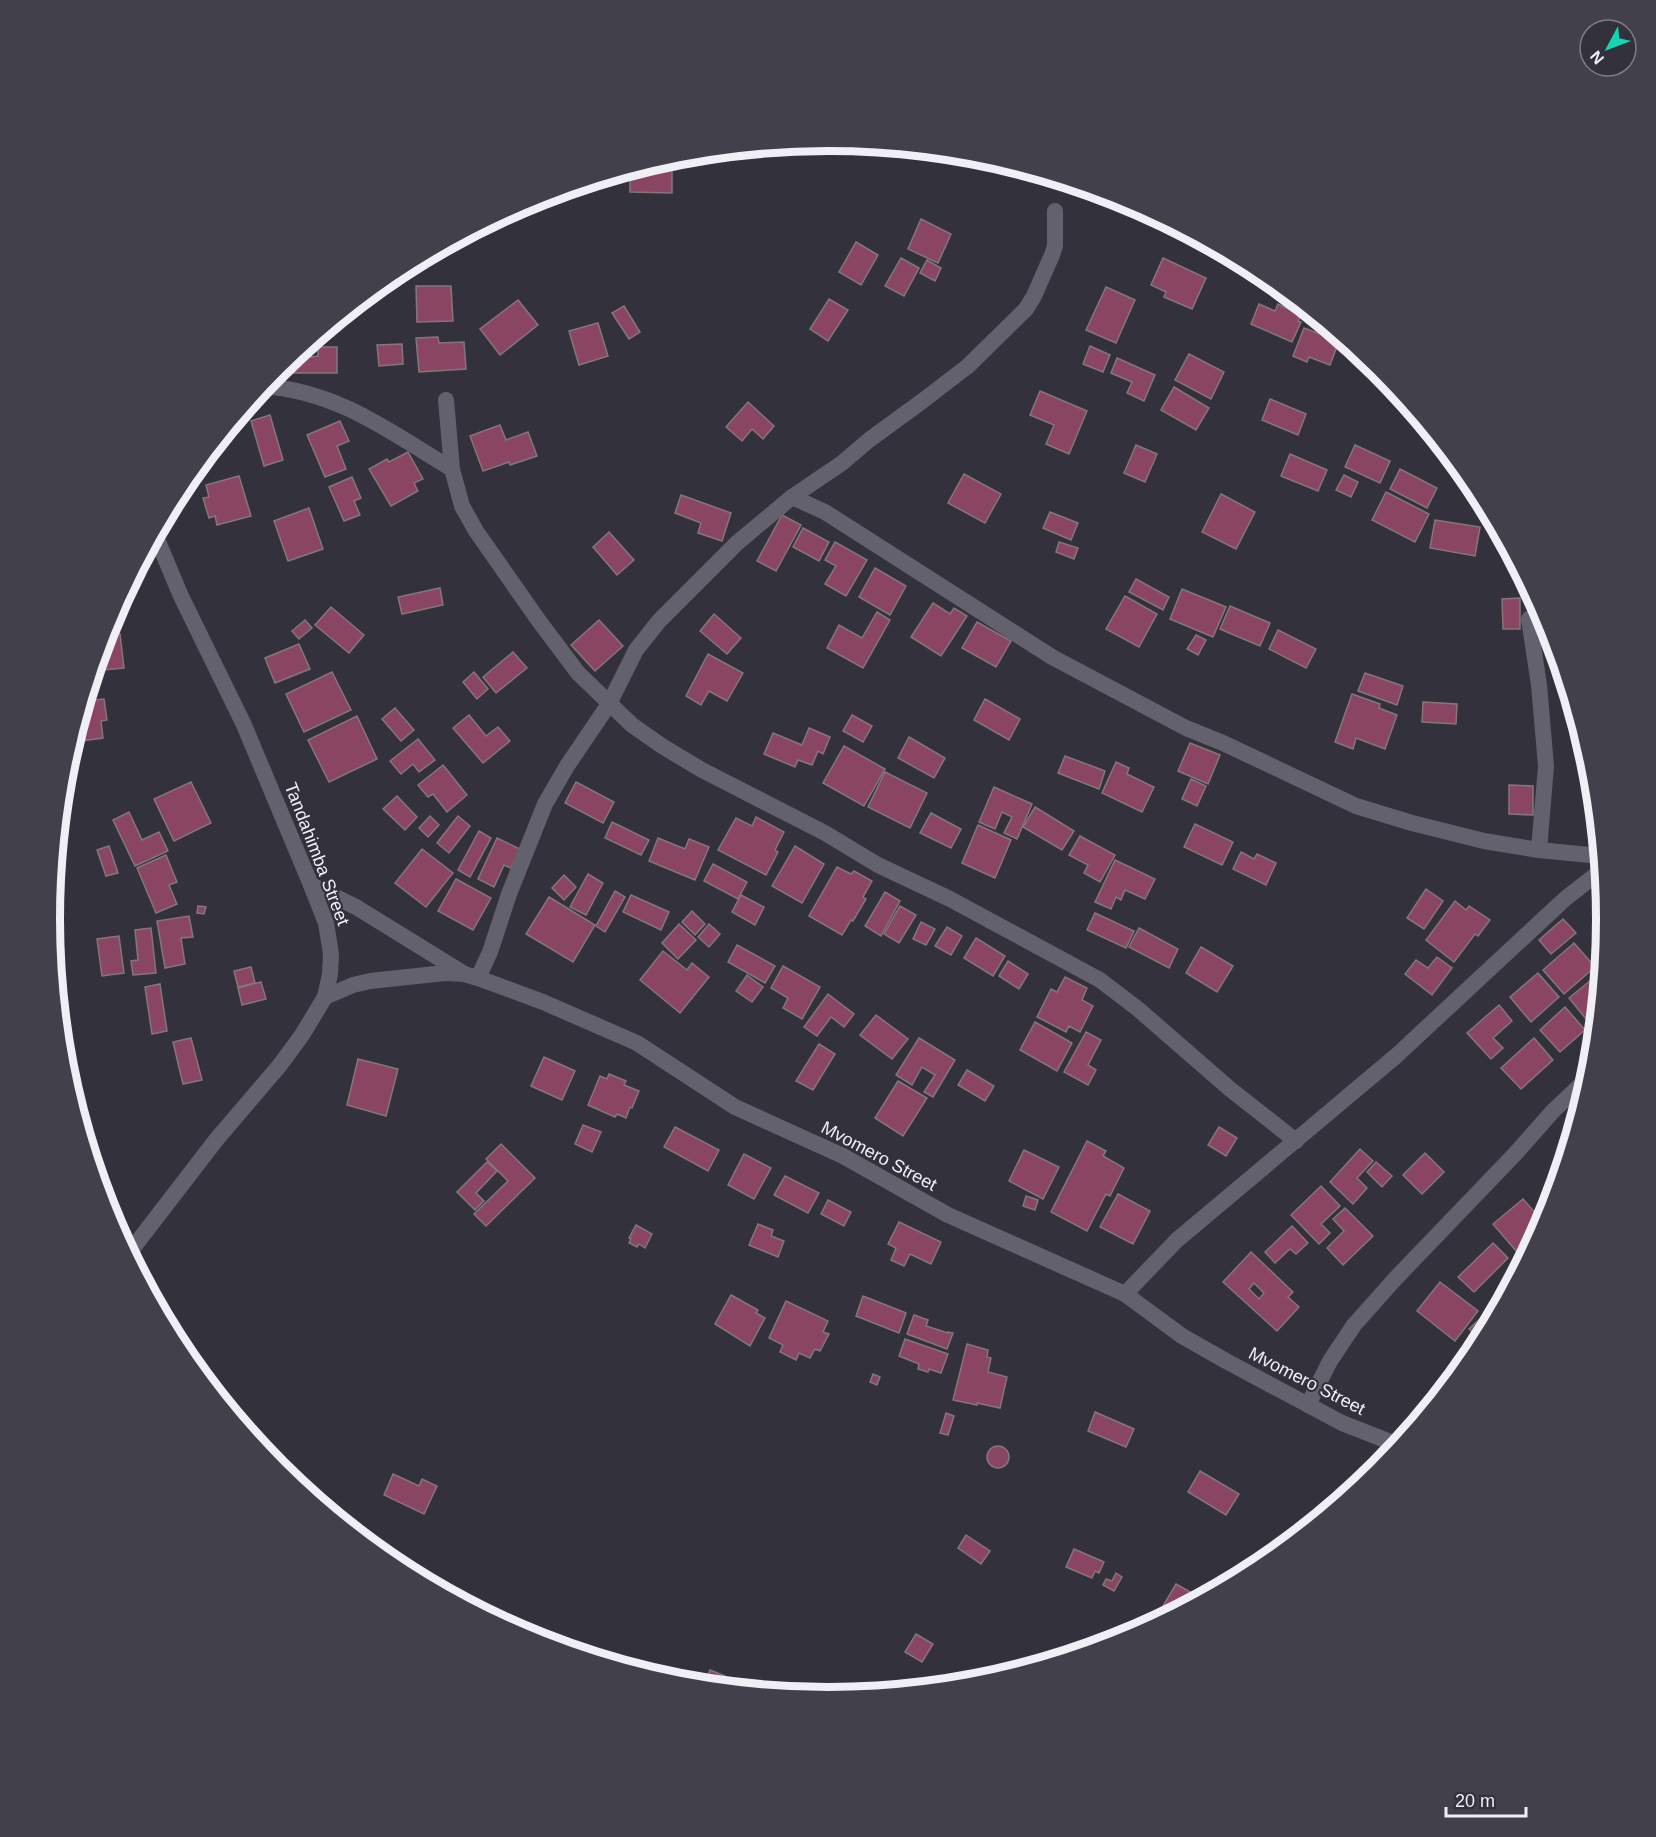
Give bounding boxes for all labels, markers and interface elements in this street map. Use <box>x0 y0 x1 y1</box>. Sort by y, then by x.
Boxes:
north arrow <box>1578 18 1638 78</box>
text: N <box>1587 48 1607 67</box>
street label: Tandahimba Street <box>281 780 353 928</box>
street label: Mvomero Street <box>818 1117 940 1195</box>
street label: Mvomero Street <box>1245 1343 1369 1419</box>
scale bar <box>1446 1780 1526 1818</box>
text: 20 m <box>1455 1791 1495 1811</box>

